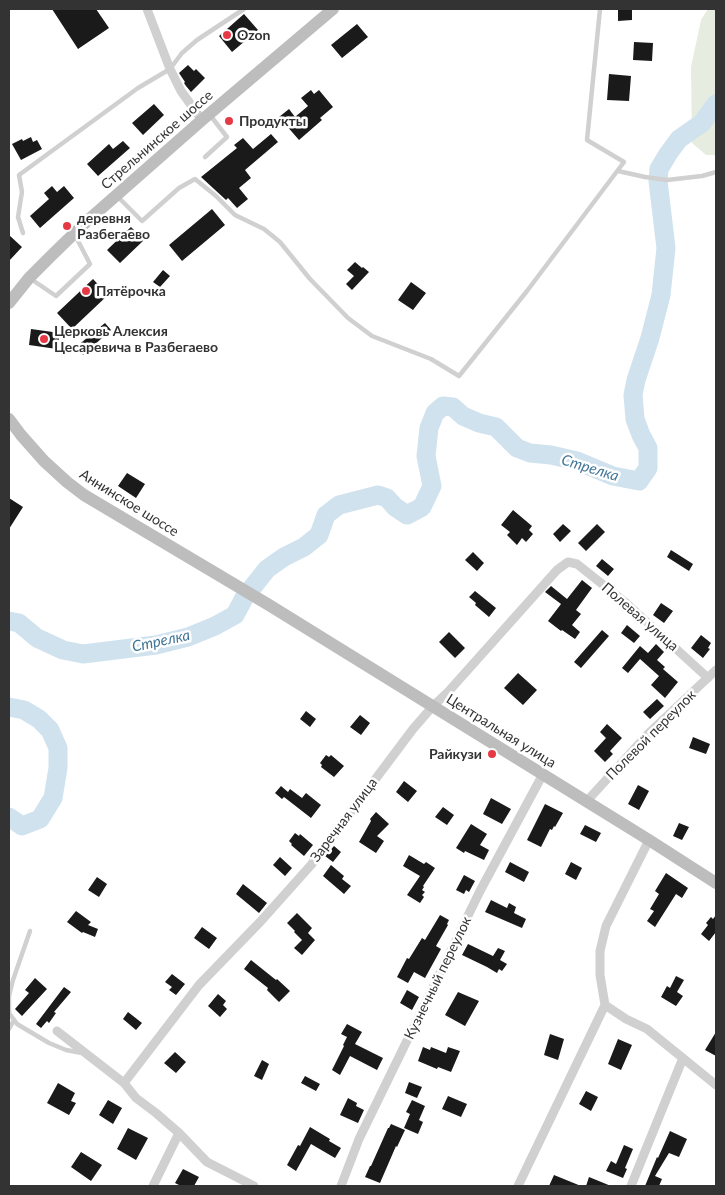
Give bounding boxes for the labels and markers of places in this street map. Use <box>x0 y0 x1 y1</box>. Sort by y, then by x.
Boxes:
place label: Ozon <box>237 27 270 43</box>
marker: Ozon <box>221 29 233 41</box>
place label: Продукты <box>239 113 306 129</box>
marker: Продукты <box>223 115 235 127</box>
place label: деревня Разбегаево <box>77 210 150 242</box>
marker: деревня Разбегаево <box>61 220 73 232</box>
place label: Пятёрочка <box>96 283 166 299</box>
marker: Пятёрочка <box>80 285 92 297</box>
place label: Церковь Алексия Цесаревича в Разбегаево <box>54 323 218 356</box>
marker: Церковь Алексия Цесаревича в Разбегаево <box>38 333 50 345</box>
place label: Райкузи <box>429 746 482 762</box>
marker: Райкузи <box>486 748 498 760</box>

